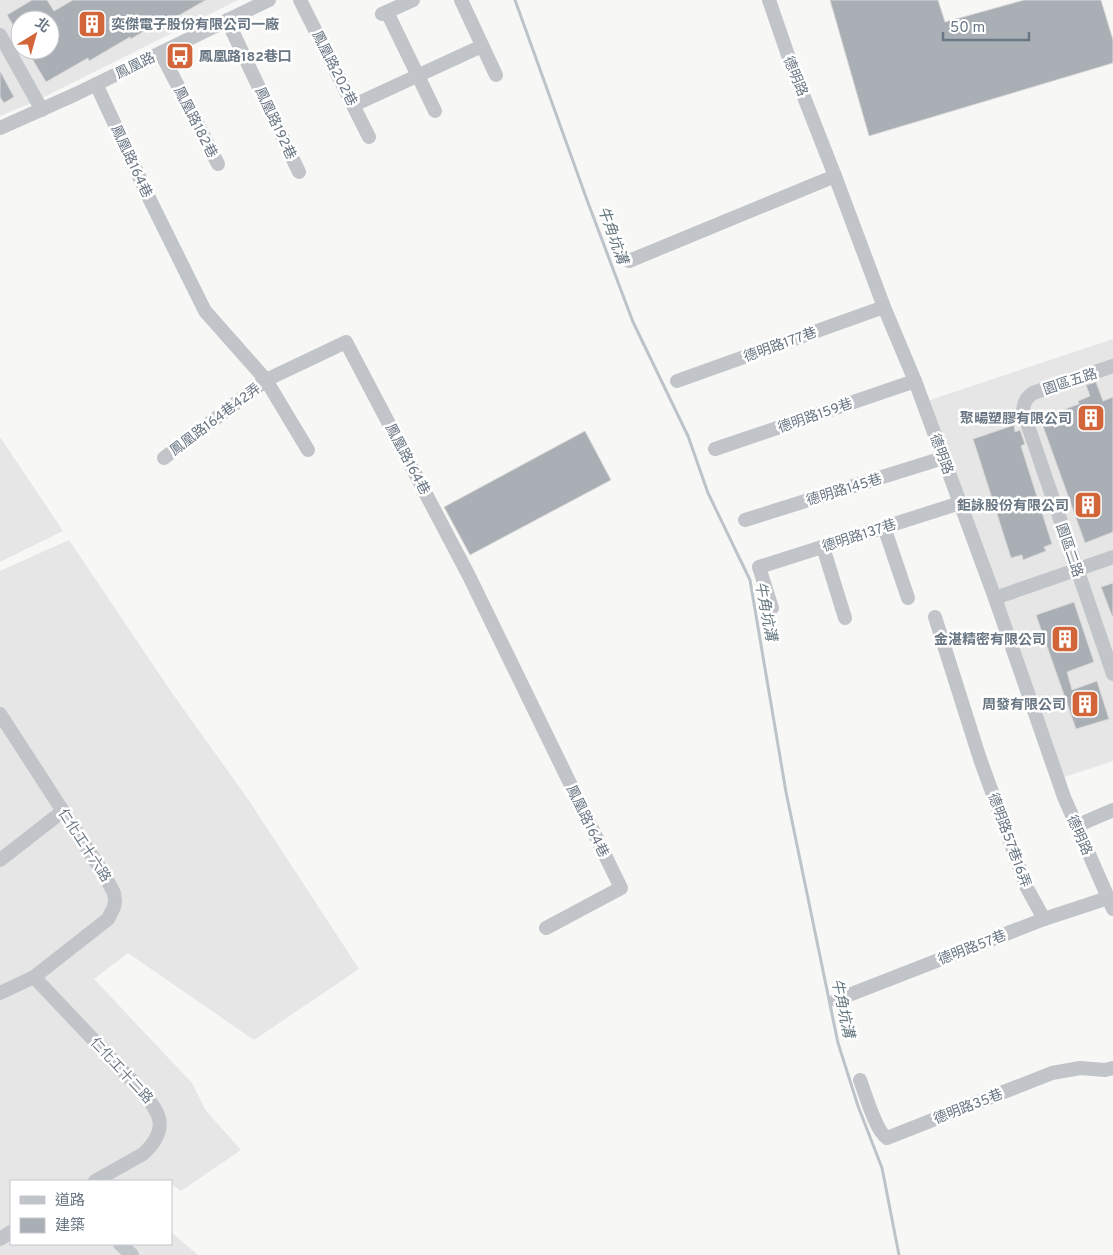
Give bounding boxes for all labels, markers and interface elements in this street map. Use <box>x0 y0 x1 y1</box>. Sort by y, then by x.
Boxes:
building icon: 奕傑電子股份有限公司一廠 <box>77 9 107 39</box>
north arrow <box>10 10 60 60</box>
scale bar <box>943 10 1029 42</box>
text: 北 <box>31 15 53 37</box>
place label: 奕傑電子股份有限公司一廠 <box>111 16 279 34</box>
text: 50 m <box>950 19 985 38</box>
street label: 鳳凰路202巷 <box>307 28 360 109</box>
bus stop icon: 鳳凰路182巷口 <box>165 41 195 71</box>
place label: 鳳凰路182巷口 <box>199 49 292 66</box>
street label: 鳳凰路 <box>113 50 158 83</box>
street label: 德明路 <box>779 54 811 99</box>
street label: 鳳凰路182巷 <box>169 84 220 161</box>
street label: 鳳凰路192巷 <box>250 85 299 163</box>
street label: 鳳凰路164巷 <box>106 123 155 201</box>
water label: 牛角坑溝 <box>592 204 631 269</box>
street label: 德明路177巷 <box>741 323 819 366</box>
street label: 園區五路 <box>1041 366 1100 399</box>
street label: 鳳凰路164巷42弄 <box>167 380 265 460</box>
street label: 德明路159巷 <box>775 395 855 437</box>
building icon: 聚暘塑膠有限公司 <box>1076 403 1106 433</box>
place label: 聚暘塑膠有限公司 <box>960 411 1072 428</box>
street label: 鳳凰路164巷 <box>381 421 433 498</box>
street label: 德明路 <box>925 432 957 477</box>
street label: 德明路145巷 <box>804 470 884 510</box>
building icon: 鉅詠股份有限公司 <box>1073 490 1103 520</box>
place label: 鉅詠股份有限公司 <box>957 498 1069 515</box>
street label: 德明路137巷 <box>820 516 899 556</box>
street label: 園區二路 <box>1051 521 1086 580</box>
water label: 牛角坑溝 <box>749 580 780 645</box>
building icon: 金湛精密有限公司 <box>1050 624 1080 654</box>
place label: 金湛精密有限公司 <box>934 631 1046 649</box>
building icon: 周發有限公司 <box>1070 689 1100 719</box>
place label: 周發有限公司 <box>982 697 1066 714</box>
street label: 鳳凰路164巷 <box>562 783 611 861</box>
street label: 德明路57巷16弄 <box>984 791 1035 890</box>
street label: 仁化工十六路 <box>54 805 115 886</box>
street label: 德明路 <box>1062 813 1096 858</box>
street label: 德明路57巷 <box>936 927 1009 969</box>
water label: 牛角坑溝 <box>826 977 857 1042</box>
street label: 仁化工十二路 <box>86 1034 156 1108</box>
street label: 德明路35巷 <box>931 1085 1006 1128</box>
legend <box>10 1180 172 1245</box>
text: 道路 <box>55 1192 85 1211</box>
text: 建築 <box>55 1217 85 1236</box>

